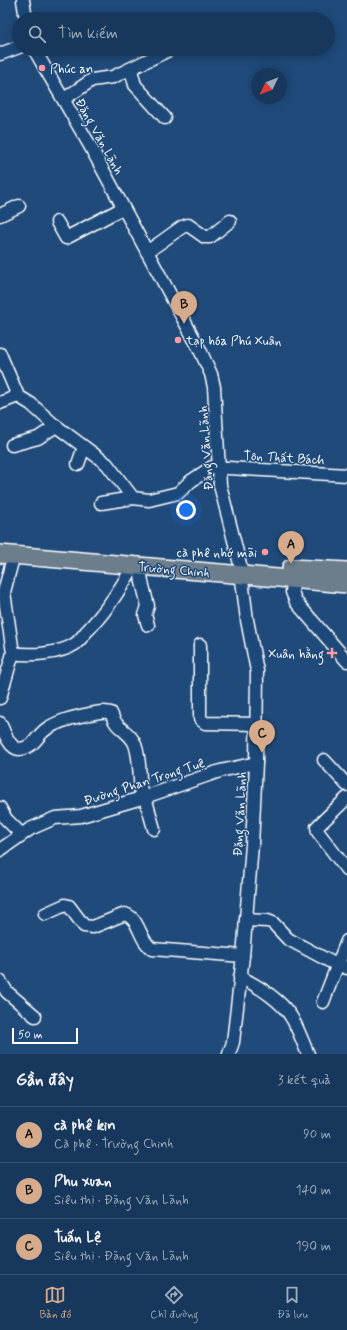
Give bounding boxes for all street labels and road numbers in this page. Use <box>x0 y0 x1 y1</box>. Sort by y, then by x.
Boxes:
street label: Đặng Văn Lãnh <box>69 96 127 179</box>
street label: Đặng Văn Lãnh <box>195 405 220 491</box>
street label: Tôn Thất Bách <box>243 448 325 469</box>
street label: Trường Chinh <box>137 559 211 584</box>
street label: Đường Phan Trọng Tuệ <box>82 755 208 812</box>
street label: Đặng Văn Lãnh <box>230 771 253 857</box>

